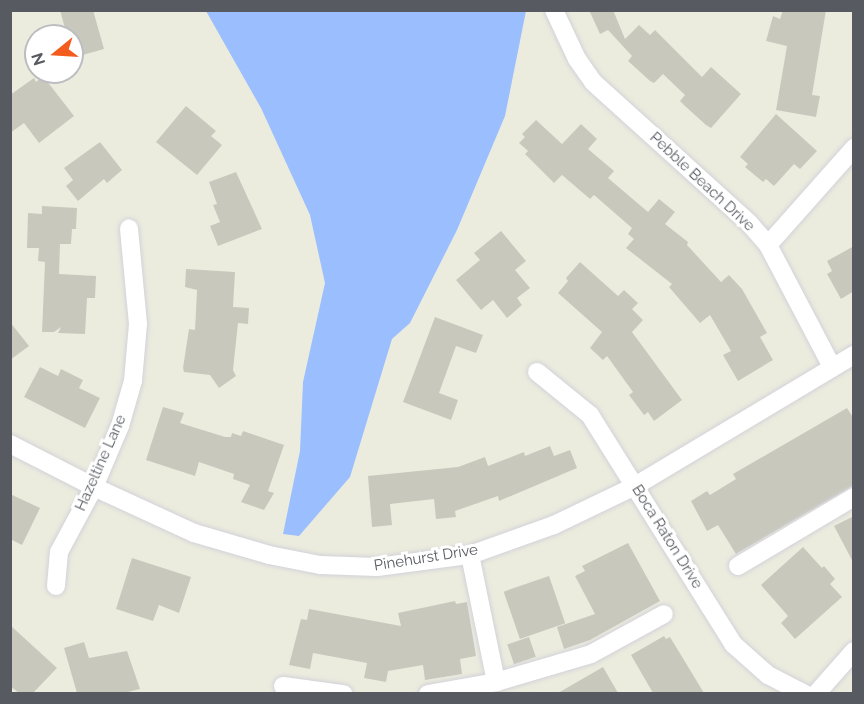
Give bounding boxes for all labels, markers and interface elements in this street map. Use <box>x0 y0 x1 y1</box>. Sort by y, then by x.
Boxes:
north arrow <box>24 24 84 84</box>
text: N <box>27 50 49 68</box>
street label: Pebble Beach Drive <box>646 129 758 235</box>
street label: Hazeltine Lane <box>72 412 130 514</box>
street label: Boca Raton Drive <box>628 482 706 592</box>
street label: Pinehurst Drive <box>373 541 479 575</box>

